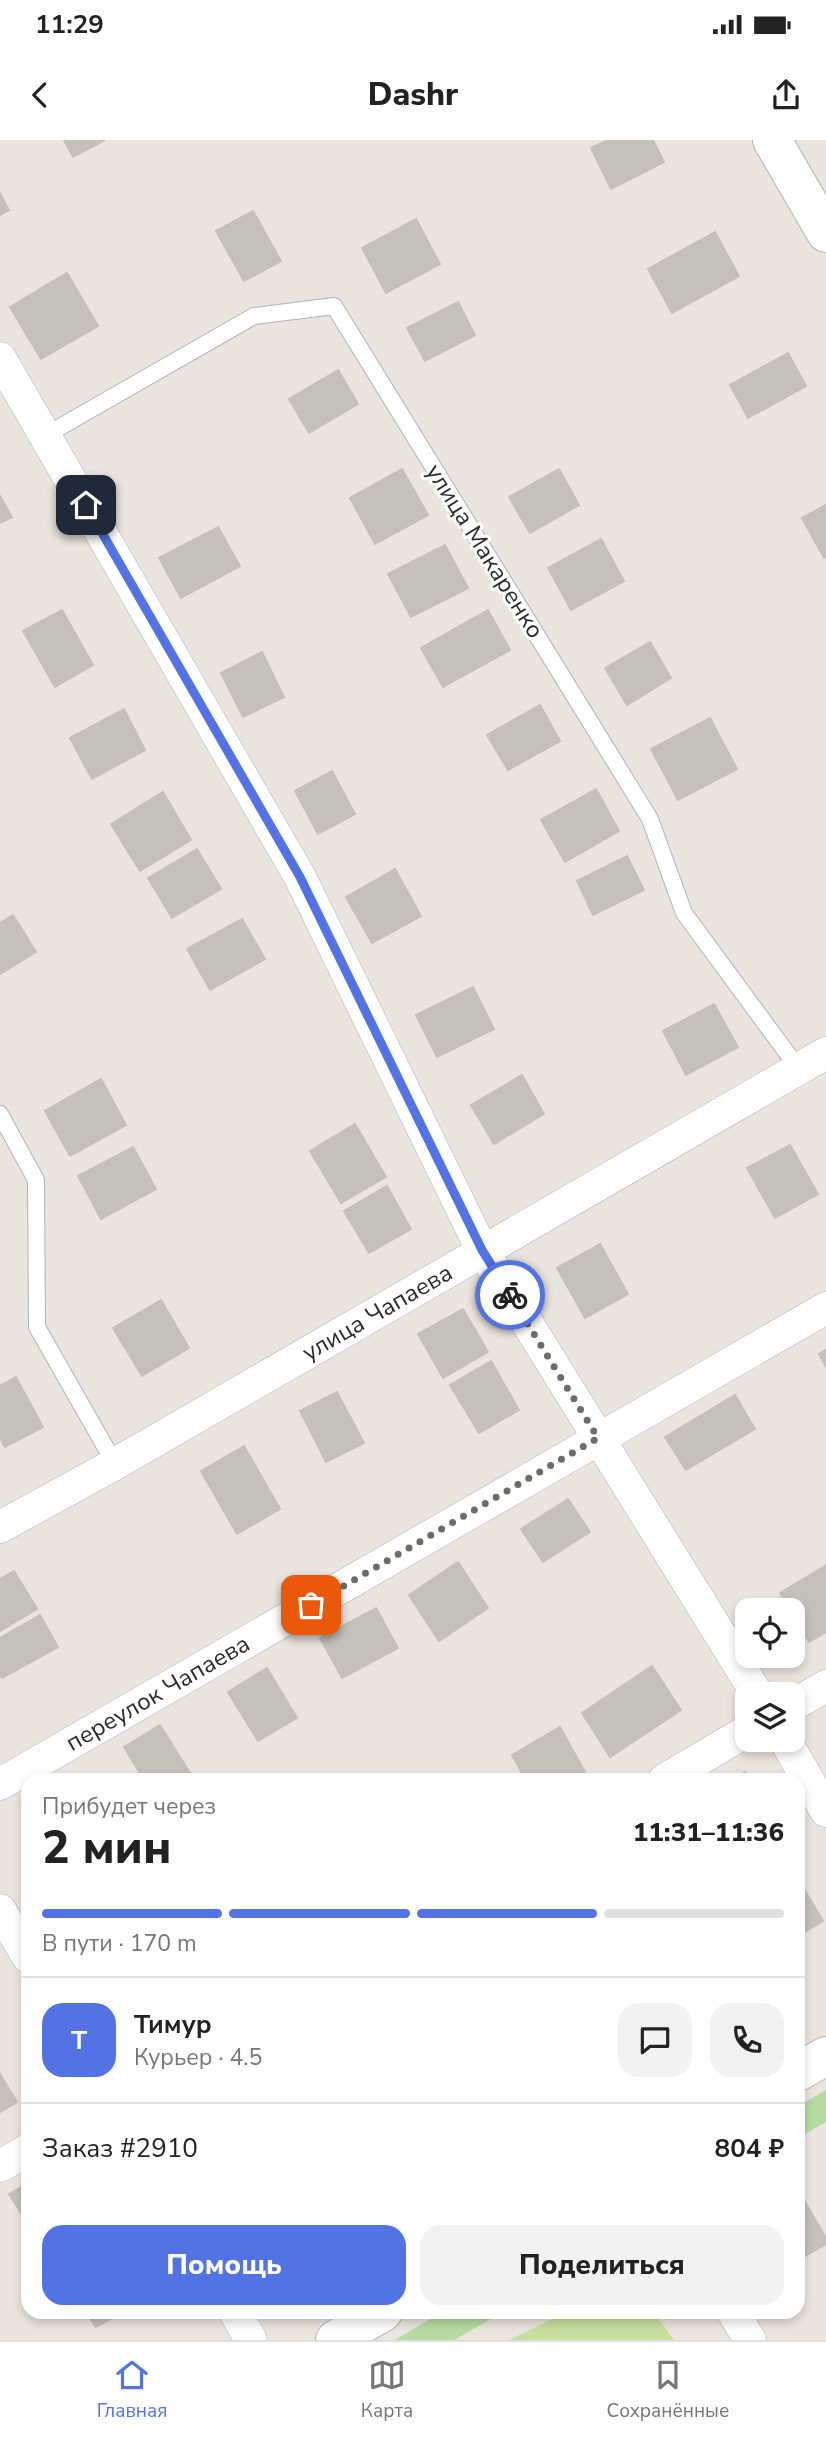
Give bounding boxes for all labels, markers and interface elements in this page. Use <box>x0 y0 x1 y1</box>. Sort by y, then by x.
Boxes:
text: 11:29 <box>35 7 104 42</box>
text: Dashr <box>368 73 458 116</box>
icon: back <box>21 76 59 114</box>
icon: share <box>767 76 805 114</box>
street label: улица Макаренко <box>419 458 551 644</box>
pin <box>56 475 116 535</box>
icon: home <box>67 486 105 524</box>
street label: улица Чапаева <box>296 1256 458 1368</box>
courier <box>475 1260 545 1330</box>
icon: bike <box>491 1276 529 1314</box>
pin <box>281 1575 341 1635</box>
icon: bag <box>292 1586 330 1624</box>
map controls <box>735 1598 805 1752</box>
button: locate <box>735 1598 805 1668</box>
street label: переулок Чапаева <box>60 1627 256 1759</box>
button: layers <box>735 1682 805 1752</box>
text: Прибудет через <box>42 1791 216 1822</box>
text: 11:31–11:36 <box>633 1815 784 1850</box>
text: 2 мин <box>42 1816 171 1879</box>
text: В пути · 170 m <box>42 1928 197 1959</box>
button: chat <box>618 2003 692 2077</box>
button: phone <box>710 2003 784 2077</box>
text: Тимур <box>134 2007 212 2042</box>
text: Т <box>71 2023 87 2058</box>
text: Курьер · 4.5 <box>134 2042 262 2073</box>
text: Заказ #2910 <box>42 2131 198 2166</box>
text: 804 ₽ <box>715 2131 784 2166</box>
button: Помощь <box>42 2225 406 2305</box>
button: Поделиться <box>420 2225 784 2305</box>
tab: Главная <box>97 2356 167 2424</box>
tab: Карта <box>361 2356 413 2424</box>
tab: Сохранённые <box>607 2356 729 2424</box>

